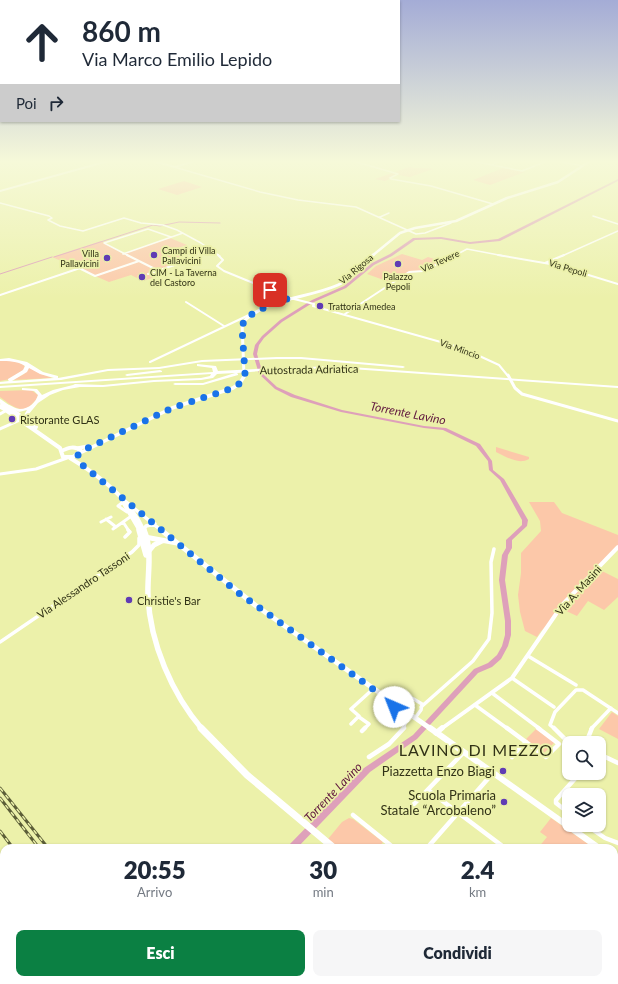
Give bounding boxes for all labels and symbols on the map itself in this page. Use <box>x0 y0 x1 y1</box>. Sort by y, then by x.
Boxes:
place label: Campi di Villa Pallavicini <box>162 245 216 266</box>
place label: Villa Pallavicini <box>60 248 99 269</box>
street label: Via Tevere <box>419 248 461 274</box>
marker: Campi di Villa Pallavicini <box>149 250 159 260</box>
street label: Via Rigosa <box>337 252 375 286</box>
marker: Villa Pallavicini <box>102 253 112 263</box>
street label: Via Pepoli <box>548 257 588 279</box>
marker: Palazzo Pepoli <box>393 259 403 269</box>
place label: CIM - La Taverna del Castoro <box>150 267 217 288</box>
place label: Palazzo Pepoli <box>383 271 413 292</box>
marker: CIM - La Taverna del Castoro <box>137 272 147 282</box>
pin <box>253 273 287 307</box>
marker: Trattoria Amedea <box>315 301 325 311</box>
place label: Trattoria Amedea <box>328 301 396 312</box>
street label: Via Mincio <box>438 337 482 361</box>
street label: Autostrada Adriatica <box>259 362 359 376</box>
water label: Torrente Lavino <box>369 398 447 428</box>
place label: Ristorante GLAS <box>20 413 99 426</box>
marker: Ristorante GLAS <box>7 414 17 424</box>
street label: Via Alessandro Tassoni <box>34 549 132 621</box>
street label: Via A. Masini <box>552 562 604 618</box>
place label: Christie's Bar <box>137 594 201 607</box>
marker: Christie's Bar <box>124 595 134 605</box>
position arrow <box>373 686 415 728</box>
district label: LAVINO DI MEZZO <box>399 740 553 759</box>
water label: Torrente Lavino <box>301 759 365 825</box>
place label: Piazzetta Enzo Biagi <box>382 763 495 779</box>
marker: Piazzetta Enzo Biagi <box>498 766 508 776</box>
place label: Scuola Primaria Statale “Arcobaleno” <box>380 787 496 818</box>
marker: Scuola Primaria Statale “Arcobaleno” <box>499 797 509 807</box>

